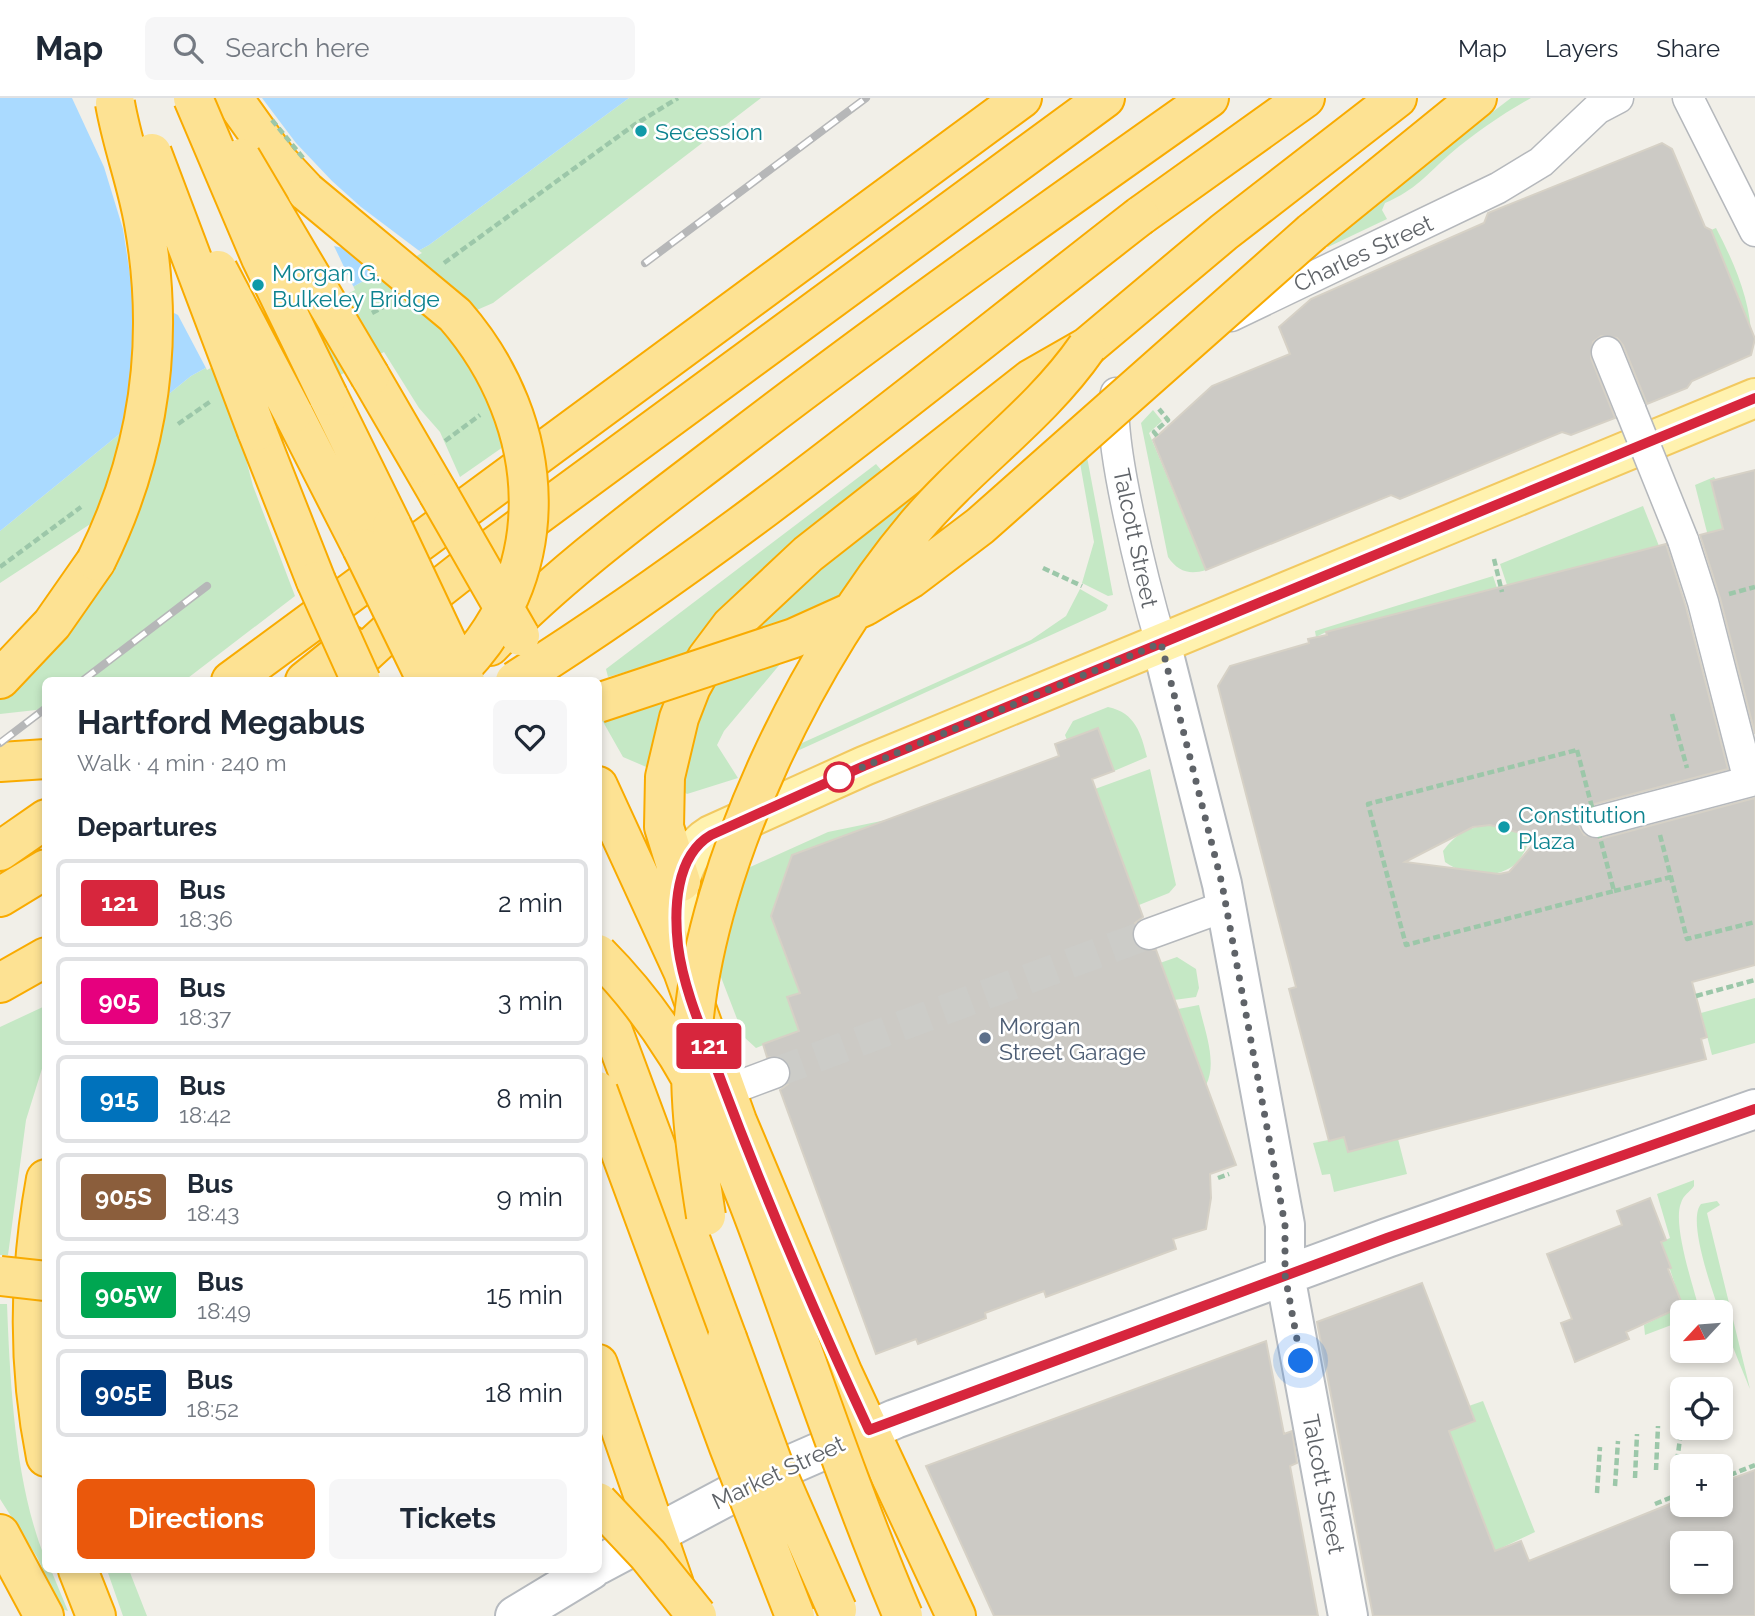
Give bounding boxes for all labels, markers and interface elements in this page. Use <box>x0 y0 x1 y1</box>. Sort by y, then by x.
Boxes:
search box <box>145 17 635 80</box>
text: Map <box>35 29 103 68</box>
icon: search <box>169 29 207 67</box>
text: Search here <box>225 33 370 63</box>
text: Map <box>1458 34 1507 63</box>
text: Layers <box>1545 34 1618 63</box>
text: Share <box>1656 34 1720 63</box>
place label: Secession <box>655 118 763 145</box>
marker: Secession <box>633 123 649 139</box>
street label: Charles Street <box>1289 209 1437 297</box>
place label: Morgan G. Bulkeley Bridge <box>272 259 440 312</box>
marker: Morgan G. Bulkeley Bridge <box>250 277 266 293</box>
street label: Talcott Street <box>1108 466 1164 610</box>
button: heart <box>493 700 567 774</box>
text: Hartford Megabus <box>77 703 365 742</box>
text: Walk · 4 min · 240 m <box>77 749 287 776</box>
unlabelled marker <box>824 762 854 792</box>
place label: Constitution Plaza <box>1518 801 1646 854</box>
text: Departures <box>77 812 217 842</box>
marker: Constitution Plaza <box>1496 819 1512 835</box>
text: Bus <box>179 875 226 905</box>
text: 121 <box>101 888 138 917</box>
text: 2 min <box>498 888 563 918</box>
text: 18:36 <box>179 905 233 932</box>
text: Bus <box>179 973 226 1003</box>
text: 905 <box>98 986 141 1015</box>
text: 3 min <box>498 986 563 1016</box>
text: 18:37 <box>179 1003 231 1030</box>
place label: Morgan Street Garage <box>999 1012 1146 1065</box>
line badge: 121 <box>669 1023 749 1069</box>
marker: Morgan Street Garage <box>977 1030 993 1046</box>
text: 121 <box>690 1031 728 1060</box>
text: Bus <box>179 1071 226 1101</box>
text: 915 <box>100 1084 139 1113</box>
text: 8 min <box>496 1084 563 1114</box>
text: 18:42 <box>179 1101 231 1128</box>
text: Bus <box>187 1169 233 1199</box>
text: 905S <box>95 1182 152 1211</box>
text: 9 min <box>496 1182 563 1212</box>
text: 18:43 <box>187 1199 240 1226</box>
text: Bus <box>197 1267 244 1297</box>
text: 905W <box>95 1280 162 1309</box>
text: 15 min <box>486 1280 563 1310</box>
text: 18:49 <box>197 1297 251 1324</box>
north arrow <box>1670 1300 1732 1363</box>
map controls <box>1670 1300 1733 1594</box>
your location <box>1283 1343 1318 1378</box>
text: Bus <box>187 1365 233 1395</box>
button: locate <box>1670 1377 1733 1440</box>
text: 905E <box>95 1378 152 1407</box>
text: 18 min <box>485 1378 563 1408</box>
text: 18:52 <box>187 1395 239 1422</box>
street label: Talcott Street <box>1297 1412 1351 1556</box>
street label: Market Street <box>708 1429 849 1514</box>
button: + <box>1670 1454 1733 1517</box>
button: Directions <box>77 1479 315 1559</box>
button: Tickets <box>329 1479 567 1559</box>
button: − <box>1670 1531 1733 1594</box>

